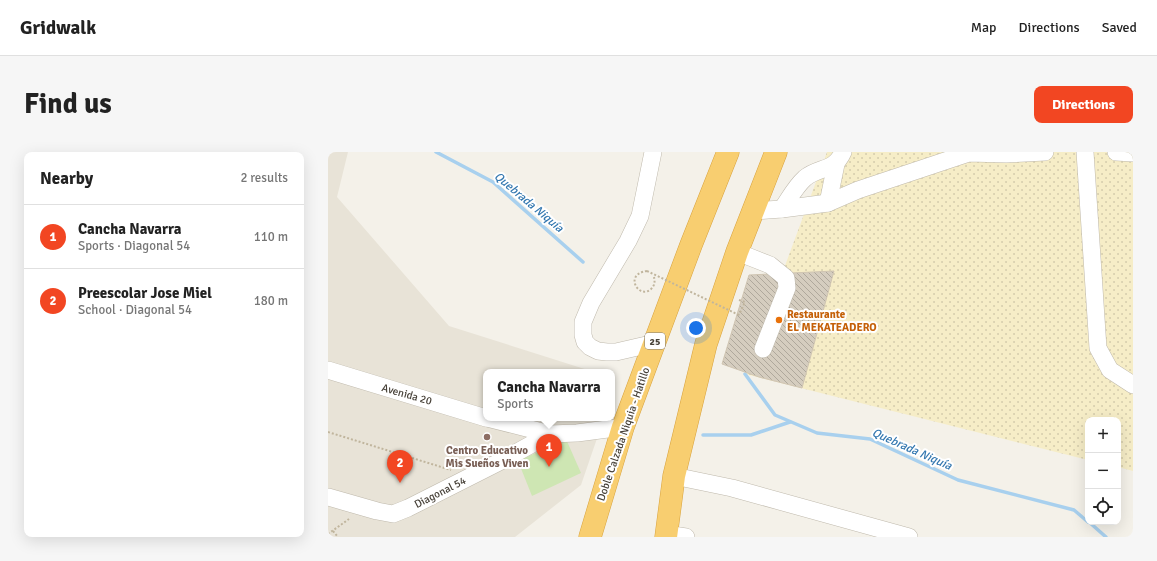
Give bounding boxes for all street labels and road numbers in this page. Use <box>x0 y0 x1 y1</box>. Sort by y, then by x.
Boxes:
road number: 25 <box>645 333 665 349</box>
street label: Doble Calzada Niquia - Hatillo <box>594 365 653 503</box>
street label: Avenida 20 <box>380 381 434 408</box>
street label: Diagonal 54 <box>412 474 468 511</box>

